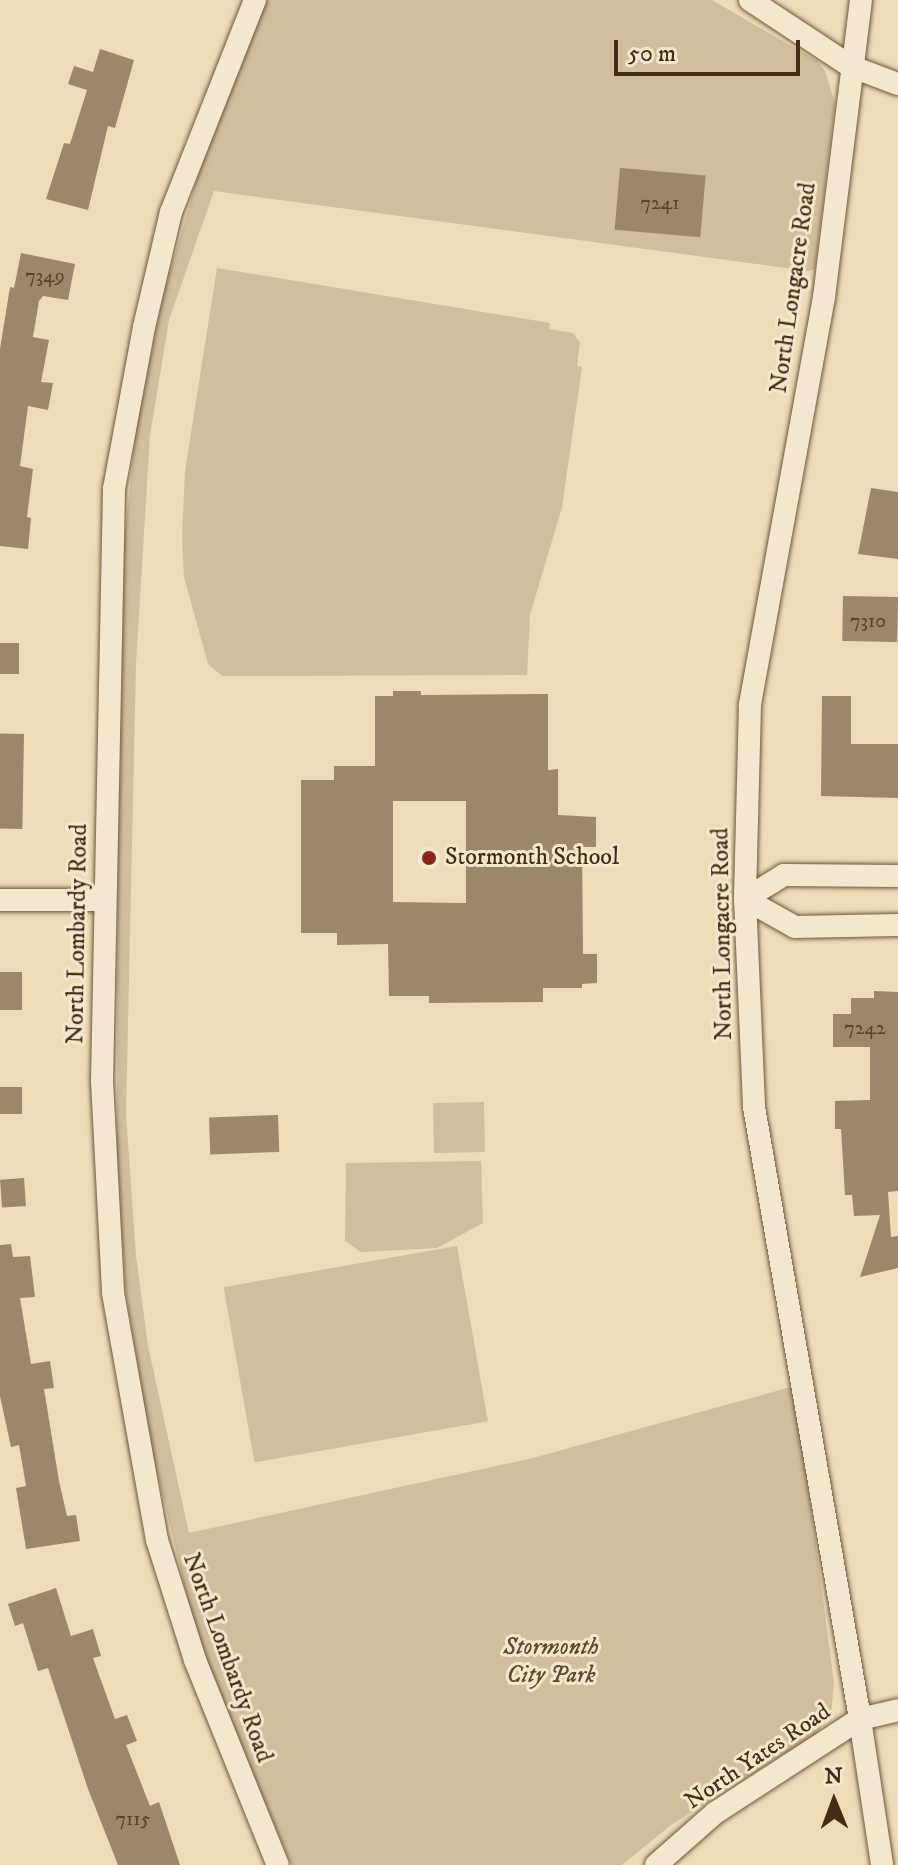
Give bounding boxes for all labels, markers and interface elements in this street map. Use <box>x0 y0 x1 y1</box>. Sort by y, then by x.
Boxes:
scale bar <box>618 24 804 74</box>
text: 50 m <box>628 39 676 69</box>
street label: North Longacre Road <box>765 181 823 395</box>
house number: 7241 <box>640 191 680 215</box>
house number: 7349 <box>25 264 65 288</box>
house number: 7310 <box>850 609 886 633</box>
street label: North Lombardy Road <box>62 824 94 1044</box>
street label: North Longacre Road <box>707 827 739 1041</box>
place label: Stormonth School <box>445 844 619 872</box>
marker: Stormonth School <box>420 849 438 867</box>
house number: 7242 <box>844 1016 886 1040</box>
street label: North Lombardy Road <box>176 1550 278 1766</box>
park label: Stormonth City Park <box>503 1634 599 1690</box>
street label: North Yates Road <box>680 1698 836 1816</box>
north arrow <box>794 1761 874 1841</box>
house number: 7115 <box>115 1807 151 1831</box>

